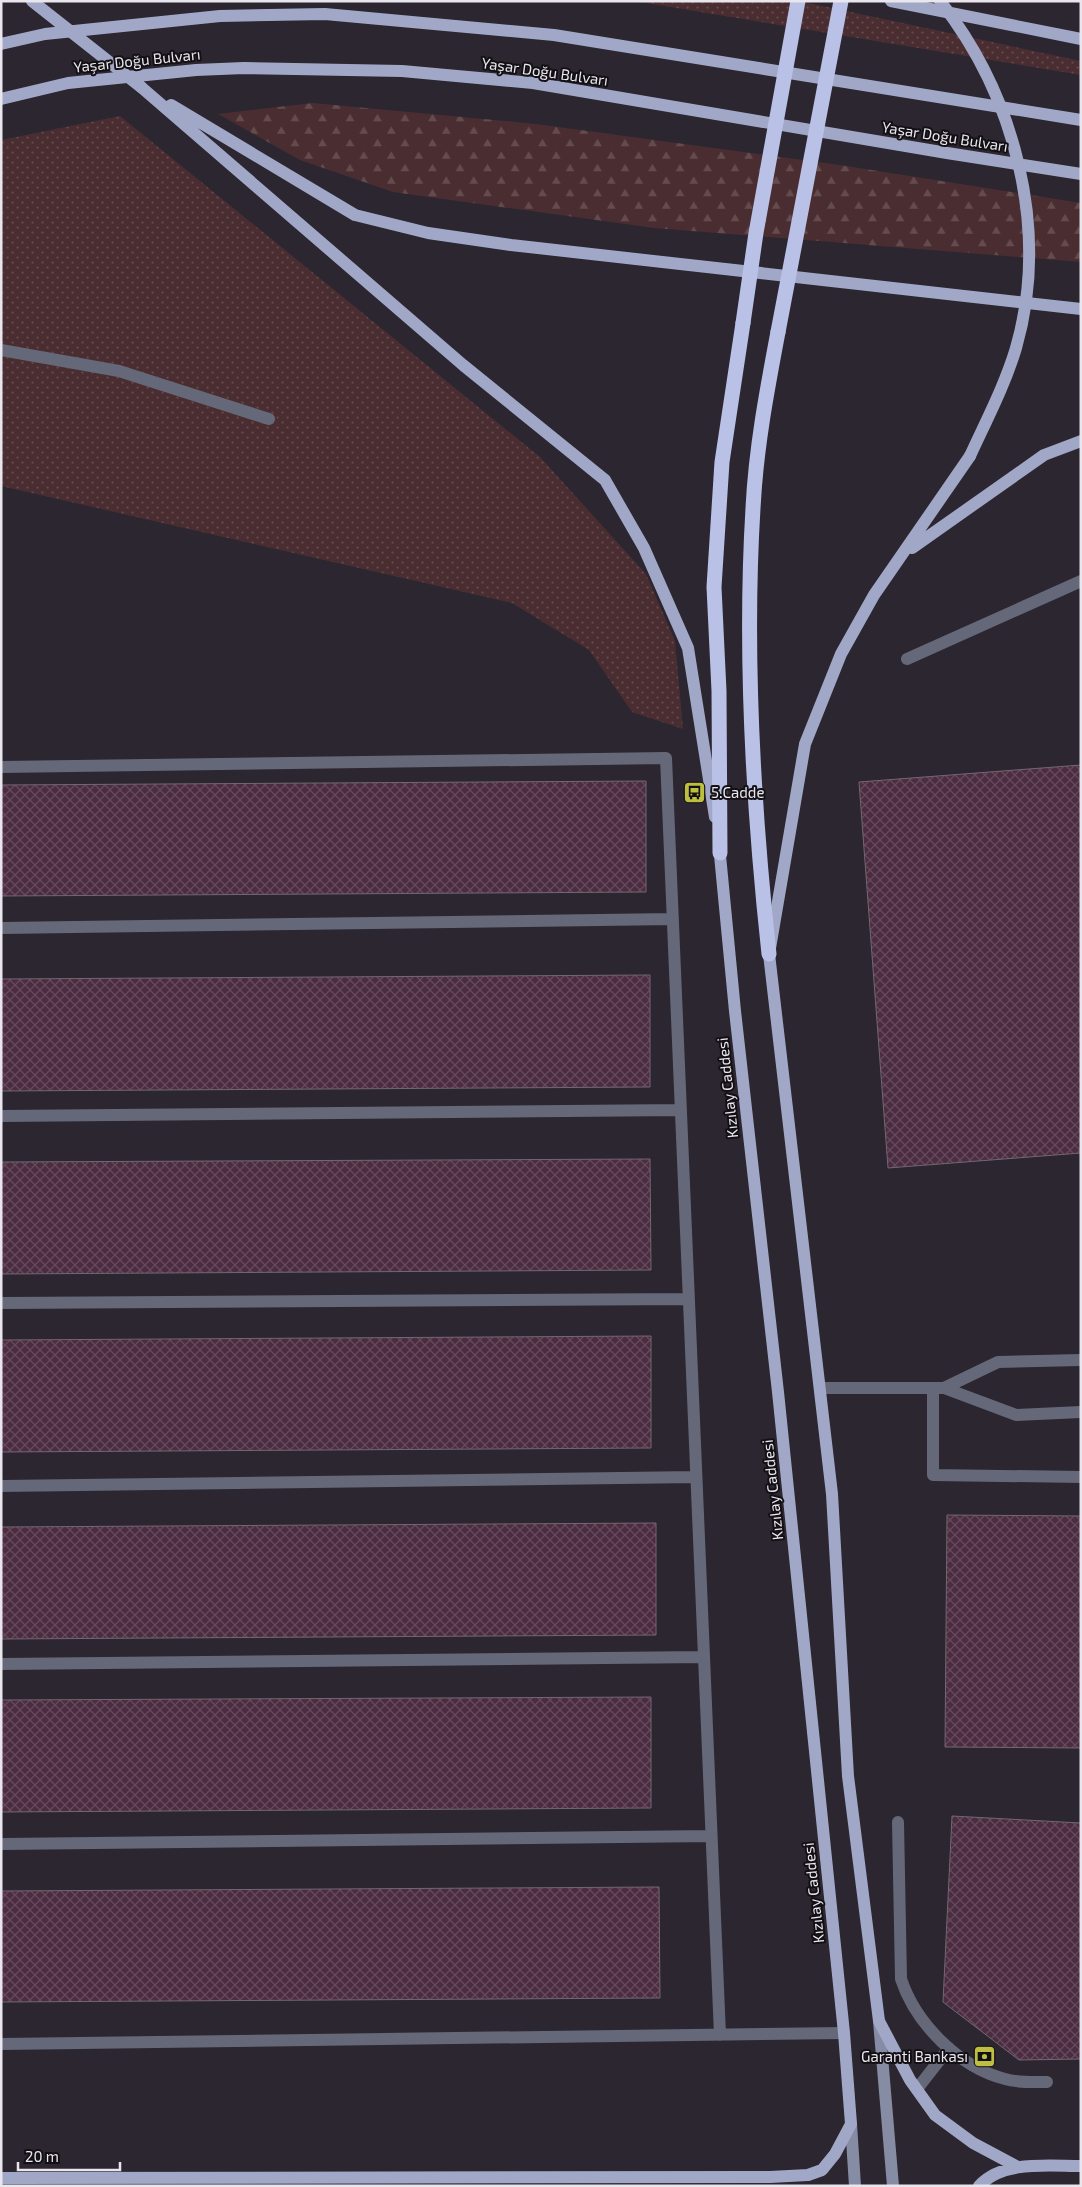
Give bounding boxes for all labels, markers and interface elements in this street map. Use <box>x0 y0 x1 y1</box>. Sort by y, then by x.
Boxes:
street label: Yaşar Doğu Bulvarı <box>73 44 201 77</box>
street label: Yaşar Doğu Bulvarı <box>481 53 609 90</box>
street label: Yaşar Doğu Bulvarı <box>881 117 1009 156</box>
bus stop icon: 5.Cadde <box>683 780 707 804</box>
place label: 5.Cadde <box>711 783 764 801</box>
street label: Kızılay Caddesi <box>713 1037 741 1139</box>
street label: Kızılay Caddesi <box>758 1439 786 1541</box>
street label: Kızılay Caddesi <box>799 1842 827 1944</box>
bank icon: Garanti Bankası <box>972 2044 996 2068</box>
place label: Garanti Bankası <box>861 2047 968 2065</box>
scale bar <box>18 2140 120 2172</box>
text: 20 m <box>25 2147 59 2165</box>

